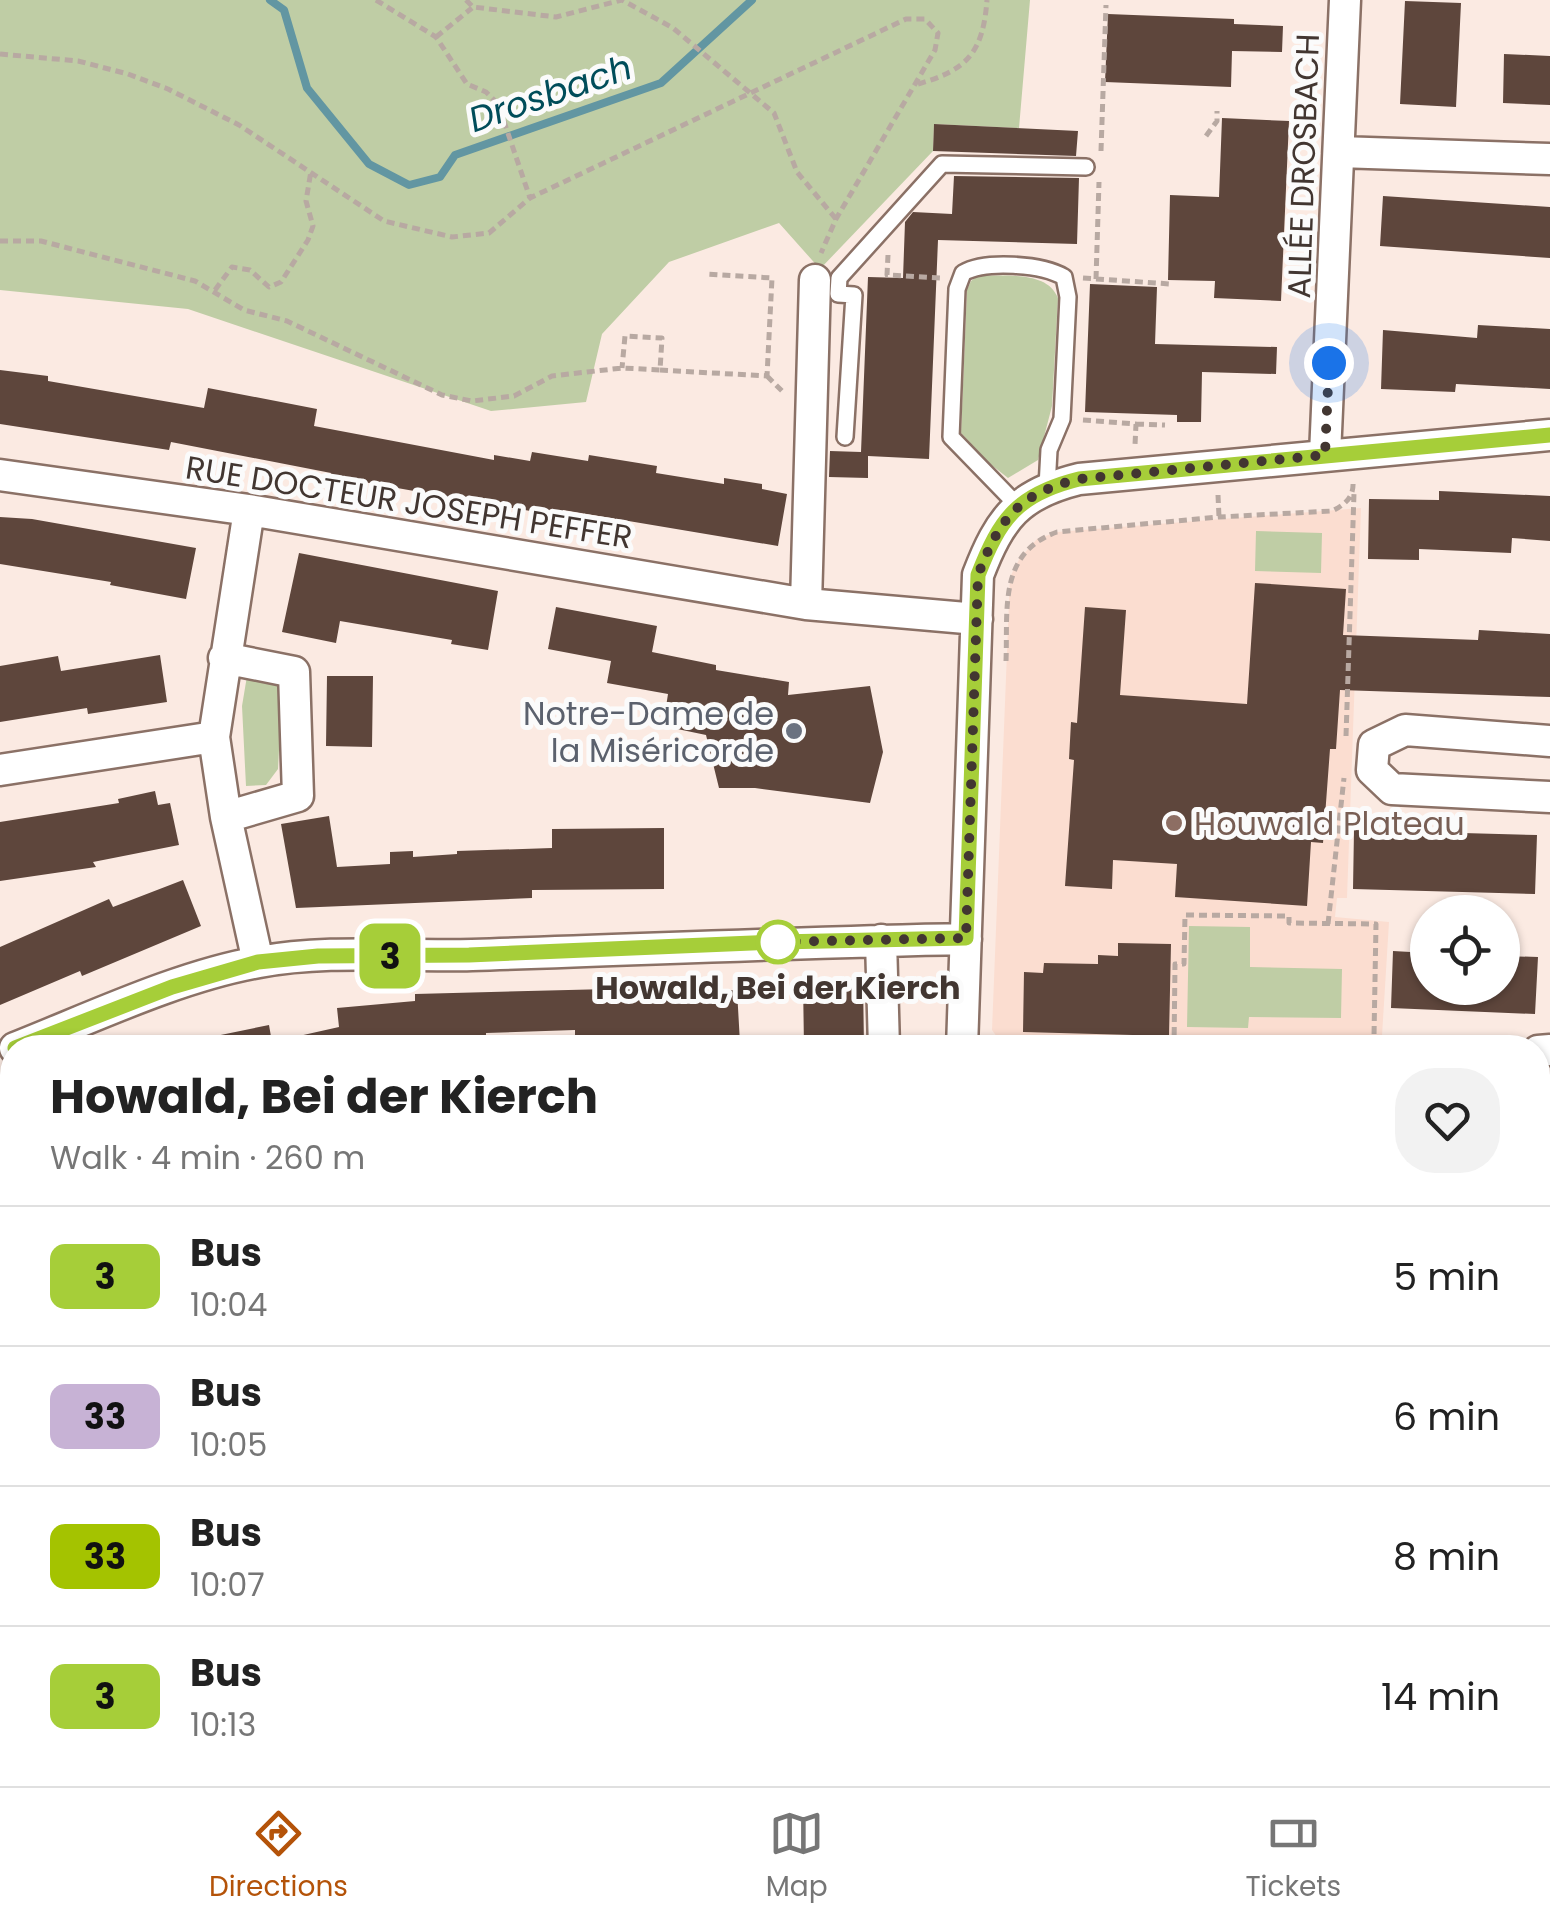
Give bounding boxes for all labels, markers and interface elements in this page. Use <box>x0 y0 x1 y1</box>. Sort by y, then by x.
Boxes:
street label: ALLÉE DROSBACH <box>1276 33 1330 299</box>
water label: Drosbach <box>462 42 638 144</box>
your location <box>1304 338 1354 388</box>
street label: RUE DOCTEUR JOSEPH PEFFER <box>183 444 635 560</box>
place label: Notre-Dame de la Miséricorde <box>523 691 774 773</box>
marker: Notre-Dame de la Miséricorde <box>783 720 805 742</box>
place label: Houwald Plateau <box>1194 801 1465 846</box>
marker: Houwald Plateau <box>1163 812 1185 834</box>
map controls <box>1410 895 1520 1005</box>
button: locate <box>1410 895 1520 1005</box>
marker: Howald, Bei der Kierch <box>757 921 799 963</box>
line badge: 3 <box>358 924 422 988</box>
text: 3 <box>379 932 401 981</box>
place label: Howald, Bei der Kierch <box>595 965 961 1010</box>
text: Howald, Bei der Kierch <box>50 1063 598 1130</box>
button: heart <box>1395 1068 1500 1173</box>
text: Walk · 4 min · 260 m <box>50 1135 365 1180</box>
text: Bus <box>190 1226 262 1279</box>
text: 5 min <box>1393 1250 1500 1303</box>
text: 3 <box>94 1252 116 1301</box>
text: 10:04 <box>190 1282 267 1327</box>
text: Bus <box>190 1366 262 1419</box>
text: 6 min <box>1393 1390 1500 1443</box>
text: 33 <box>84 1392 126 1441</box>
text: 10:05 <box>190 1422 267 1467</box>
text: Bus <box>190 1506 262 1559</box>
text: 8 min <box>1393 1530 1500 1583</box>
text: 33 <box>84 1532 126 1581</box>
text: 10:07 <box>190 1562 265 1607</box>
text: Bus <box>190 1646 262 1699</box>
text: 14 min <box>1381 1670 1500 1723</box>
text: 3 <box>94 1672 116 1721</box>
text: 10:13 <box>190 1702 256 1747</box>
tab: Directions <box>209 1806 348 1908</box>
tab: Map <box>766 1806 828 1908</box>
tab: Tickets <box>1245 1806 1341 1908</box>

